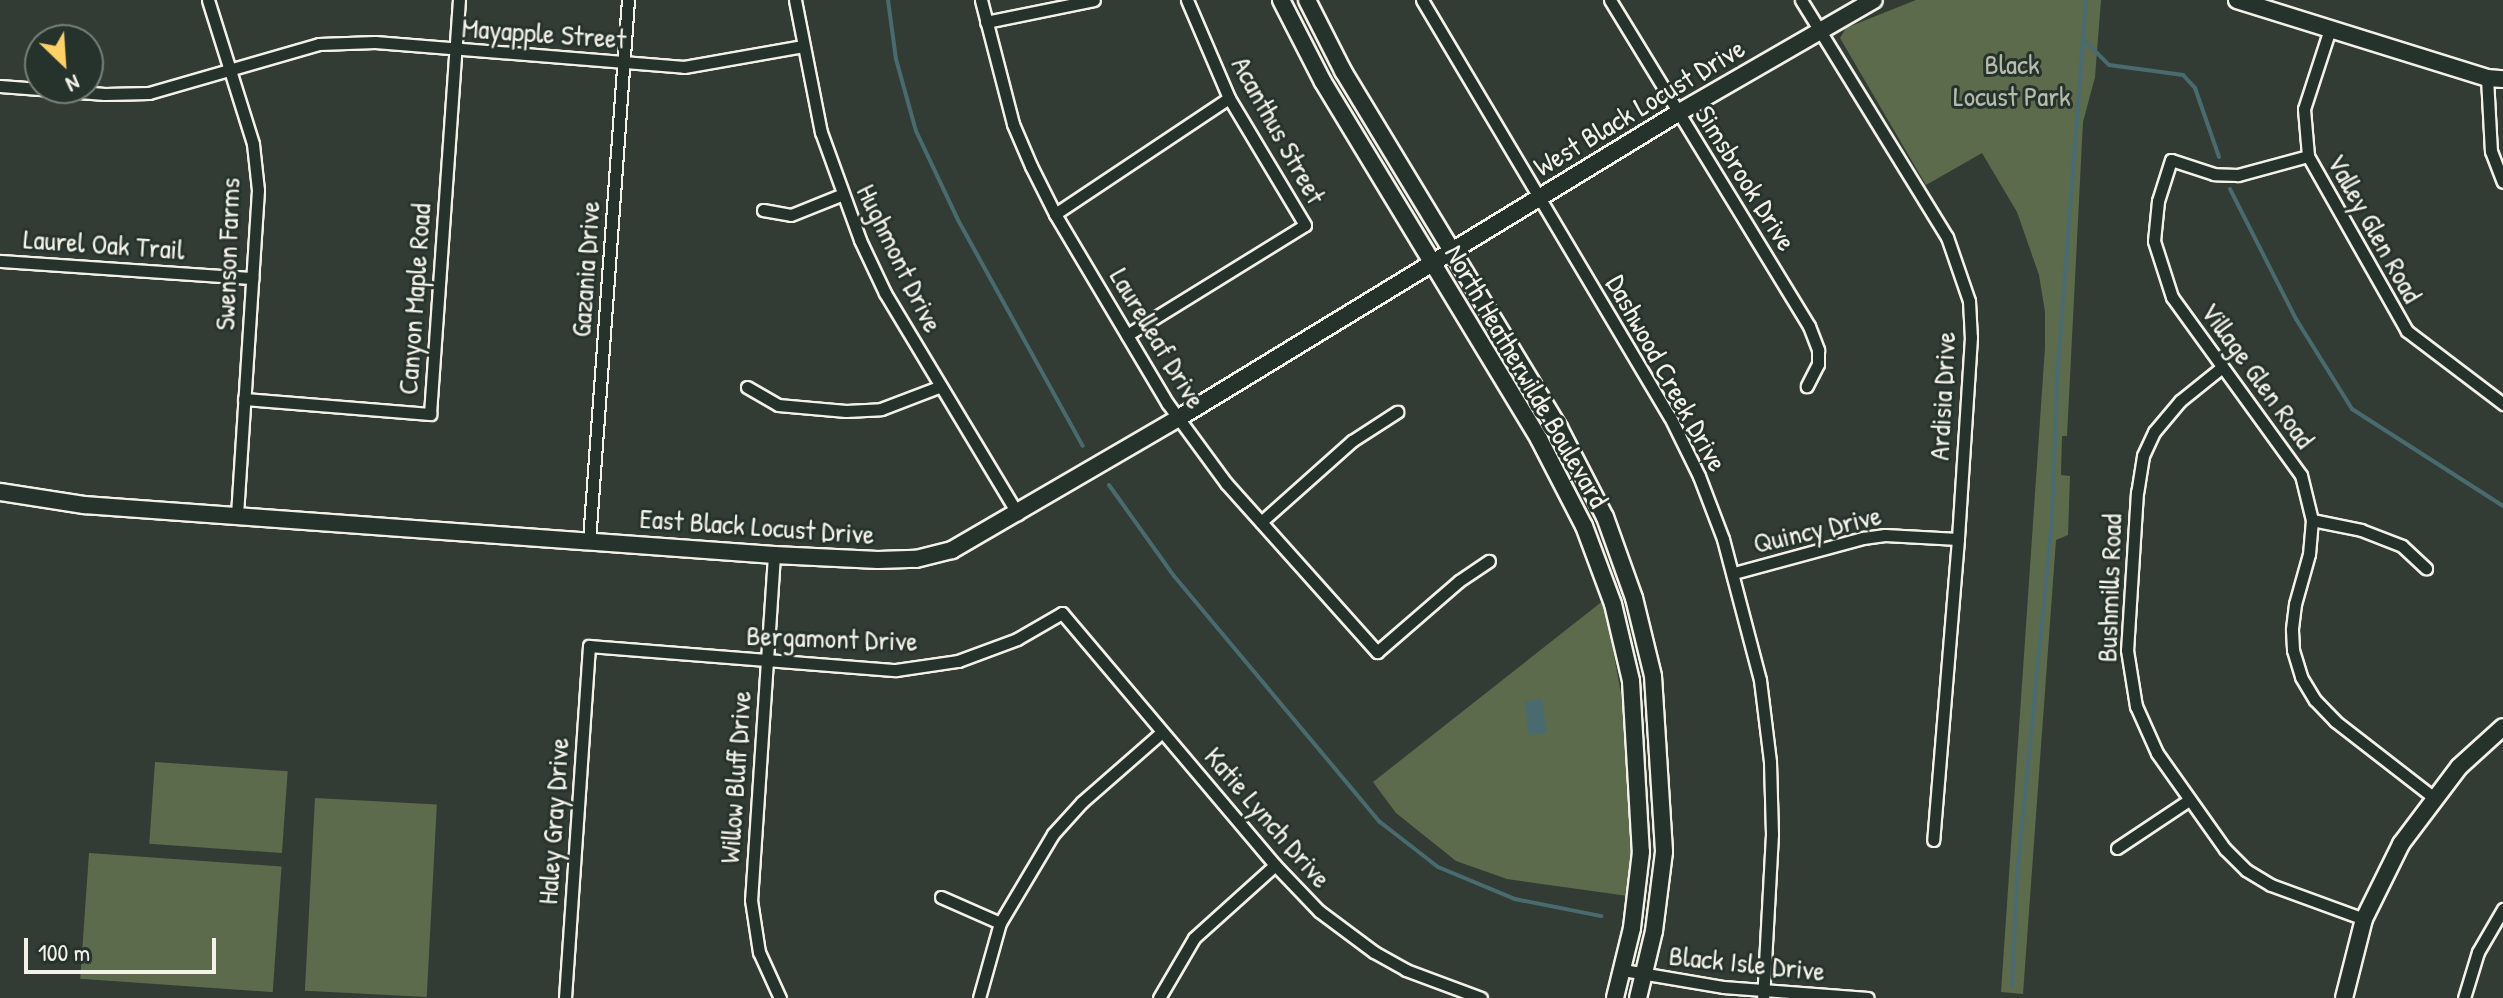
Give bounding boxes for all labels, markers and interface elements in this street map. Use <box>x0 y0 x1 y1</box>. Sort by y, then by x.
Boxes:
street label: Mayapple Street <box>461 10 627 56</box>
north arrow <box>24 24 104 104</box>
street label: West Black Locust Drive <box>1527 31 1751 183</box>
park label: Black Locust Park <box>1953 47 2071 113</box>
street label: Acanthus Street <box>1225 51 1333 209</box>
text: N <box>62 68 85 100</box>
street label: Simsbrook Drive <box>1688 99 1804 257</box>
street label: Valley Glen Road <box>2320 148 2430 308</box>
street label: Swenson Farms <box>208 177 246 331</box>
street label: Hughmont Drive <box>850 179 950 337</box>
street label: Gazania Drive <box>563 200 607 338</box>
street label: Canyon Maple Road <box>391 202 437 396</box>
street label: Laurel Oak Trail <box>22 222 186 266</box>
street label: North Heatherwilde Boulevard <box>1438 239 1616 513</box>
street label: Laurelleaf Drive <box>1103 262 1213 414</box>
street label: Dashwood Creek Drive <box>1599 269 1735 477</box>
street label: Village Glen Road <box>2194 296 2322 454</box>
street label: Ardisia Drive <box>1922 331 1962 461</box>
street label: Quincy Drive <box>1750 498 1884 560</box>
street label: East Black Locust Drive <box>639 501 875 551</box>
street label: Bushmills Road <box>2090 513 2128 663</box>
street label: Bergamont Drive <box>746 618 918 658</box>
street label: Willow Bluff Drive <box>712 690 758 864</box>
street label: Haley Gray Drive <box>530 736 576 906</box>
street label: Katie Lynch Drive <box>1198 740 1338 894</box>
scale bar <box>28 922 220 972</box>
text: 100 m <box>38 936 90 968</box>
street label: Black Isle Drive <box>1667 938 1827 988</box>

